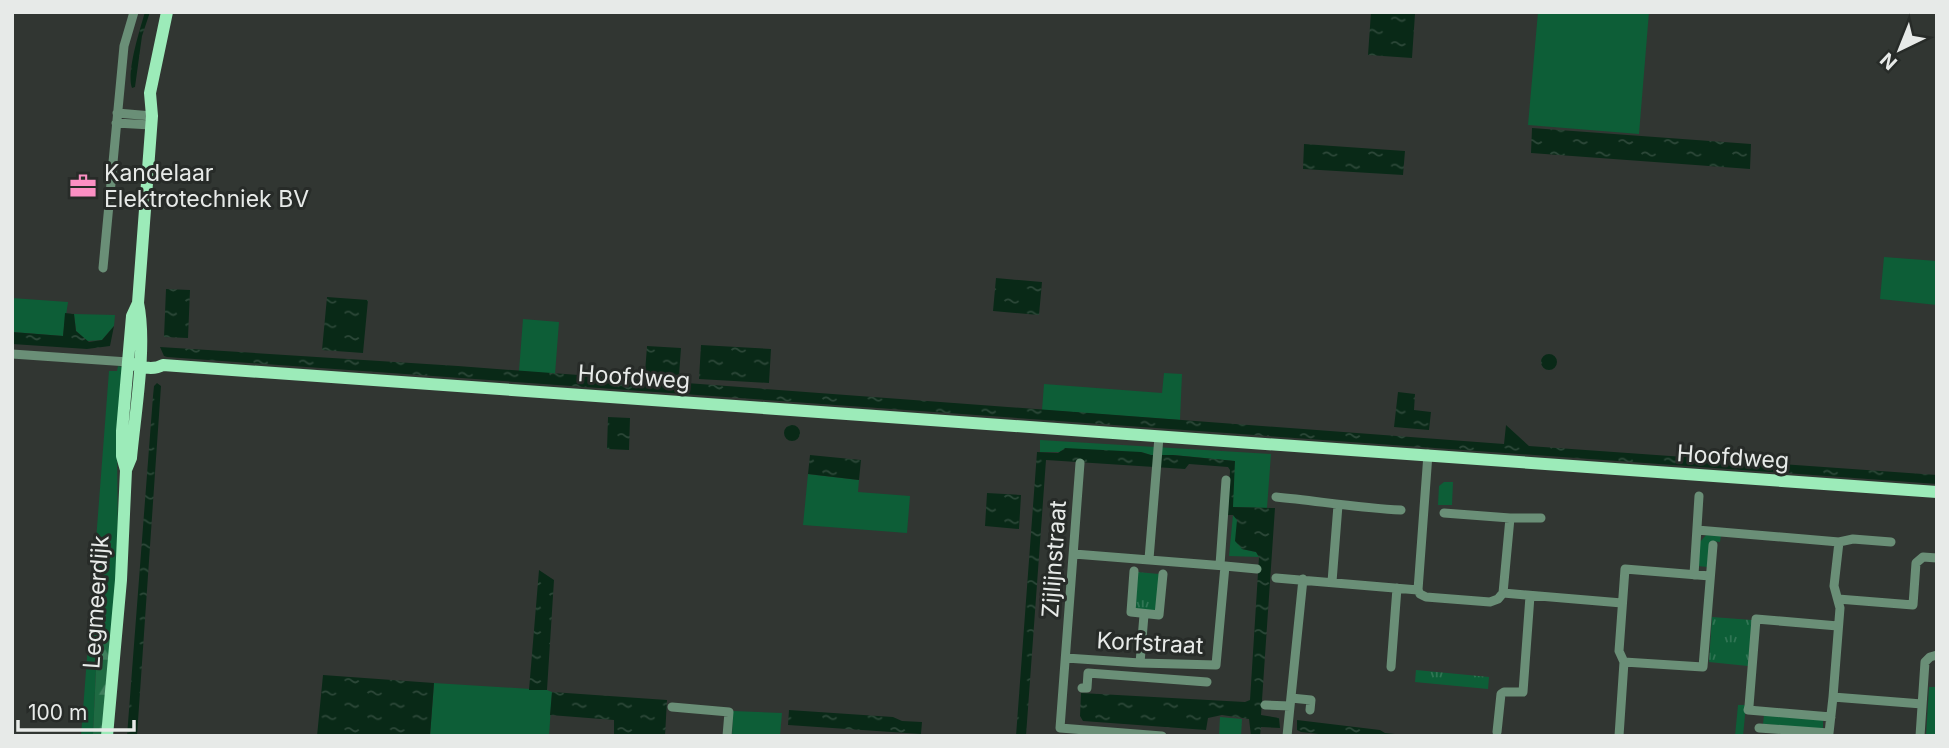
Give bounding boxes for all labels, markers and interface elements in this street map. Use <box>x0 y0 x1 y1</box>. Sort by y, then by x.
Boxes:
north arrow <box>1865 14 1935 84</box>
text: N <box>1876 48 1902 74</box>
place label: Kandelaar Elektrotechniek BV <box>104 159 309 213</box>
office icon: Kandelaar Elektrotechniek BV <box>68 171 98 201</box>
street label: Hoofdweg <box>577 359 691 395</box>
street label: Hoofdweg <box>1676 439 1790 475</box>
street label: Zijlijnstraat <box>1036 499 1072 619</box>
street label: Legmeerdijk <box>77 534 115 670</box>
street label: Korfstraat <box>1096 626 1205 660</box>
scale bar <box>18 688 133 732</box>
text: 100 m <box>28 700 87 725</box>

